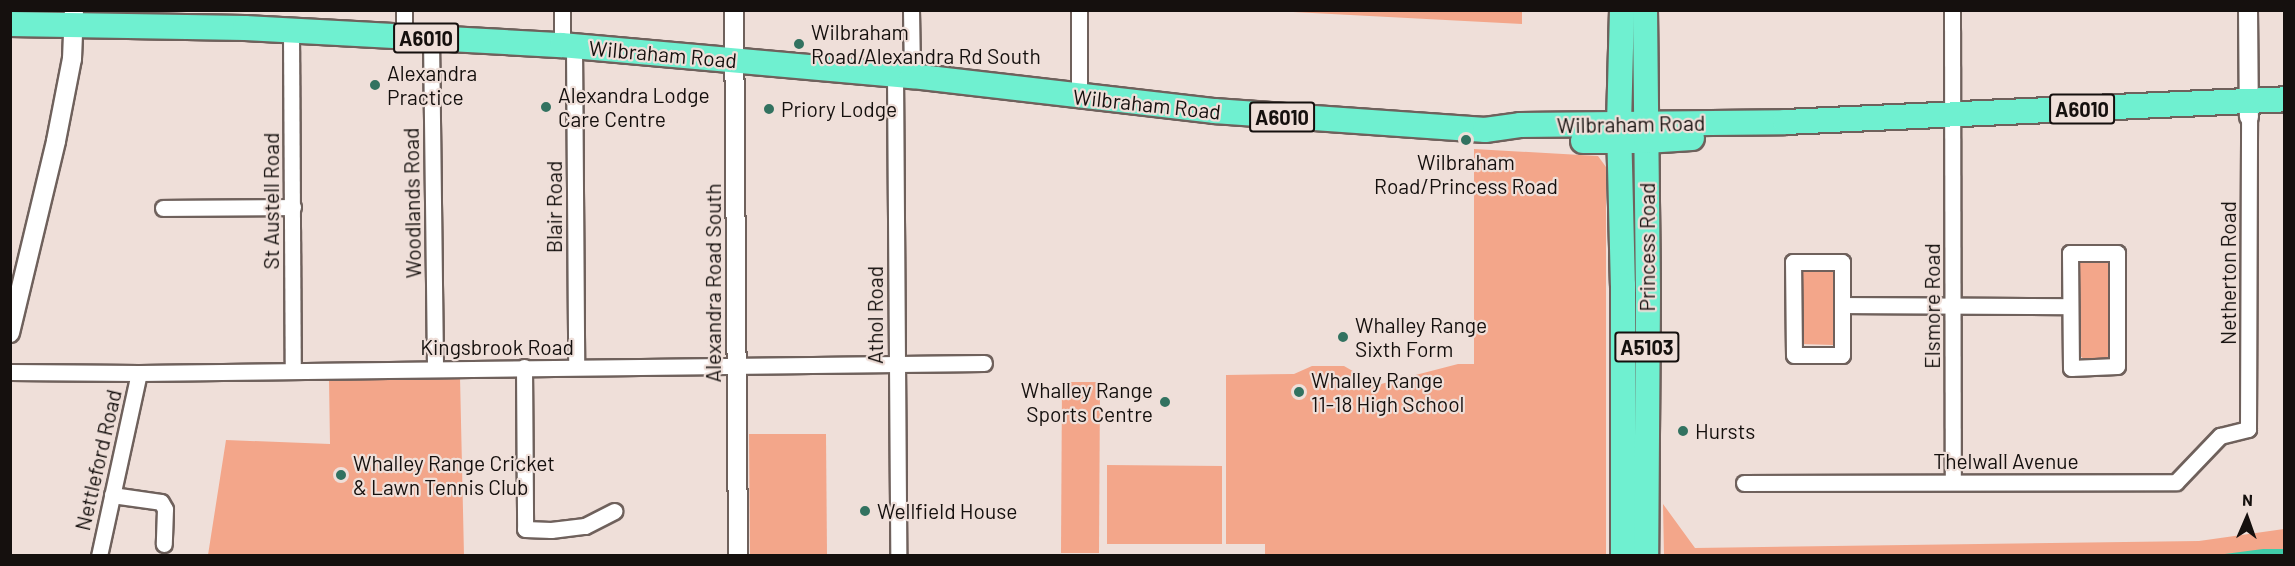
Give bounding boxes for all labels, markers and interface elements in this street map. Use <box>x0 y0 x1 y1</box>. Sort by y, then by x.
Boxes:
place label: Wilbraham Road/Alexandra Rd South <box>811 19 1041 69</box>
road number: A6010 <box>393 21 459 55</box>
street label: Wilbraham Road <box>588 35 738 73</box>
marker: Wilbraham Road/Alexandra Rd South <box>792 37 806 51</box>
place label: Alexandra Practice <box>387 60 477 110</box>
marker: Alexandra Practice <box>368 78 382 92</box>
place label: Alexandra Lodge Care Centre <box>558 82 710 132</box>
street label: Wilbraham Road <box>1072 84 1222 124</box>
road number: A6010 <box>2049 92 2115 126</box>
place label: Priory Lodge <box>781 96 897 122</box>
marker: Alexandra Lodge Care Centre <box>539 100 553 114</box>
road number: A6010 <box>1249 100 1315 134</box>
marker: Priory Lodge <box>762 102 776 116</box>
street label: Wilbraham Road <box>1557 110 1705 138</box>
street label: Woodlands Road <box>398 127 426 279</box>
street label: St Austell Road <box>258 132 284 270</box>
marker: Wilbraham Road/Princess Road <box>1459 133 1473 147</box>
place label: Wilbraham Road/Princess Road <box>1374 149 1558 199</box>
street label: Blair Road <box>541 161 567 253</box>
street label: Princess Road <box>1634 183 1660 311</box>
street label: Alexandra Road South <box>700 184 726 382</box>
street label: Netherton Road <box>2215 201 2241 345</box>
street label: Elsmore Road <box>1919 243 1945 369</box>
street label: Athol Road <box>862 266 888 364</box>
place label: Whalley Range Sixth Form <box>1355 312 1487 362</box>
marker: Whalley Range Sixth Form <box>1336 330 1350 344</box>
road number: A5103 <box>1614 330 1680 364</box>
street label: Kingsbrook Road <box>420 334 574 360</box>
place label: Whalley Range 11-18 High School <box>1311 367 1464 417</box>
place label: Whalley Range Sports Centre <box>1021 377 1153 427</box>
marker: Whalley Range 11-18 High School <box>1292 385 1306 399</box>
street label: Nettleford Road <box>70 387 126 533</box>
marker: Whalley Range Sports Centre <box>1158 395 1172 409</box>
place label: Hursts <box>1695 418 1755 444</box>
marker: Hursts <box>1676 424 1690 438</box>
street label: Thelwall Avenue <box>1933 448 2079 474</box>
place label: Whalley Range Cricket & Lawn Tennis Club <box>353 450 555 500</box>
marker: Whalley Range Cricket & Lawn Tennis Club <box>334 468 348 482</box>
north arrow <box>2217 488 2277 548</box>
text: N <box>2242 490 2253 509</box>
place label: Wellfield House <box>877 498 1018 524</box>
marker: Wellfield House <box>858 504 872 518</box>

